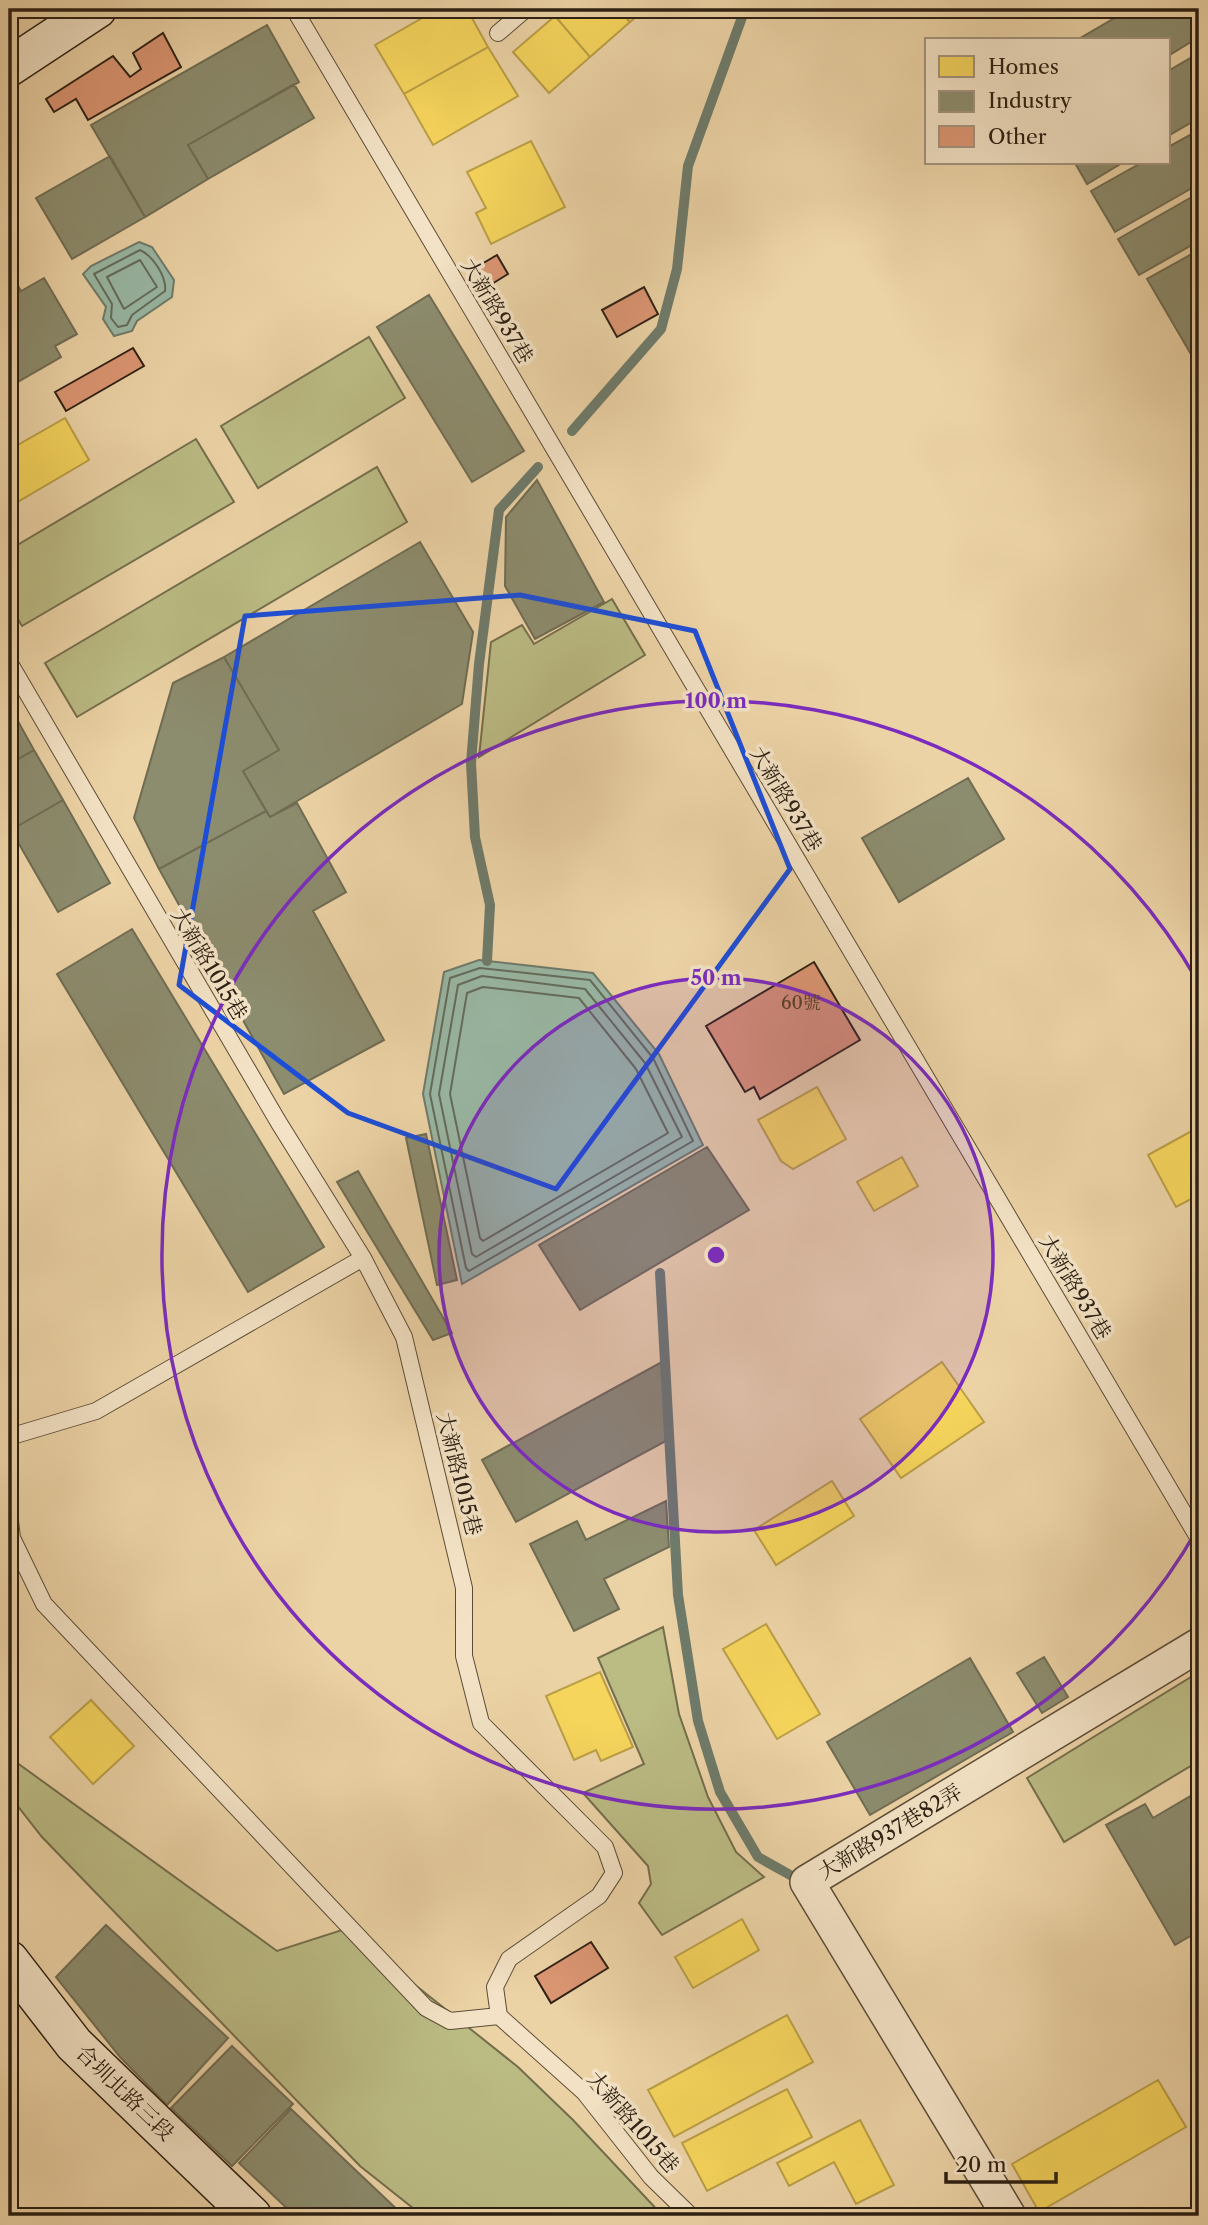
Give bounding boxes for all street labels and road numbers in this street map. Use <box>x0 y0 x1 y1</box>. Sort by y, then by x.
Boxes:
street label: 大新路937巷 <box>456 254 539 368</box>
street label: 大新路937巷 <box>745 742 828 856</box>
street label: 大新路1015巷 <box>166 903 253 1024</box>
street label: 大新路937巷 <box>1034 1230 1117 1344</box>
street label: 大新路1015巷 <box>432 1410 487 1538</box>
street label: 大新路937巷82弄 <box>813 1779 966 1884</box>
street label: 合圳北路三段 <box>71 2040 179 2145</box>
street label: 大新路1015巷 <box>582 2066 684 2178</box>

